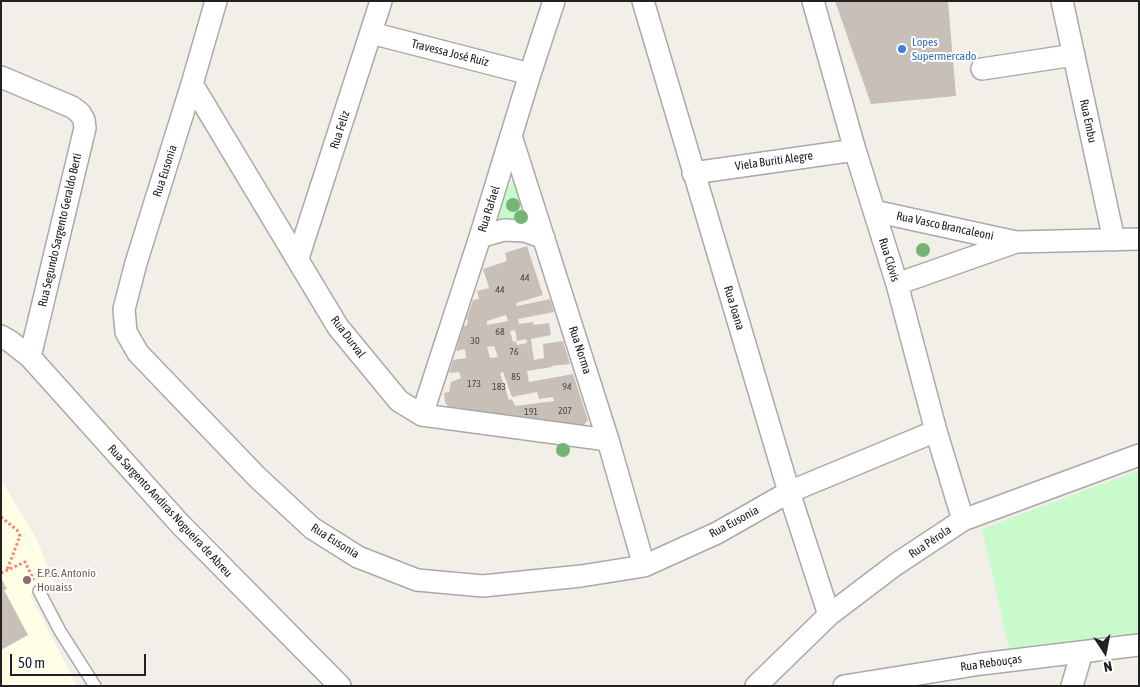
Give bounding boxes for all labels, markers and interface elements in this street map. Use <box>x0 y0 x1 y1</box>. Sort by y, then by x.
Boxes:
place label: Lopes Supermercado <box>912 35 976 63</box>
street label: Travessa José Ruíz <box>410 36 490 70</box>
marker: Lopes Supermercado <box>896 43 908 55</box>
street label: Rua Embu <box>1076 98 1100 144</box>
street label: Rua Feliz <box>327 109 353 151</box>
street label: Rua Eusonia <box>150 143 180 199</box>
street label: Viela Buriti Alegre <box>734 148 814 174</box>
street label: Rua Segundo Sargento Geraldo Berti <box>35 152 85 308</box>
street label: Rua Rafael <box>475 184 503 234</box>
street label: Rua Vasco Brancaleoni <box>895 209 995 243</box>
street label: Rua Clóvis <box>876 236 902 284</box>
house number: 44 <box>520 272 530 284</box>
house number: 44 <box>495 284 505 296</box>
street label: Rua Joana <box>720 284 748 332</box>
street label: Rua Durval <box>328 313 368 361</box>
street label: Rua Norma <box>566 324 594 376</box>
house number: 68 <box>495 326 505 338</box>
house number: 30 <box>470 335 480 347</box>
house number: 76 <box>509 346 519 358</box>
house number: 85 <box>511 371 521 383</box>
house number: 173 <box>467 378 481 390</box>
house number: 183 <box>492 381 506 393</box>
house number: 94 <box>562 381 572 393</box>
house number: 207 <box>558 405 572 417</box>
house number: 191 <box>524 406 538 418</box>
street label: Rua Sargento Andiras Nogueira de Abreu <box>105 442 235 580</box>
street label: Rua Eusonia <box>707 503 761 541</box>
street label: Rua Eusonia <box>308 521 362 561</box>
street label: Rua Pérola <box>906 523 954 561</box>
place label: E.P.G. Antonio Houaiss <box>37 566 96 594</box>
marker: E.P.G. Antonio Houaiss <box>21 574 33 586</box>
north arrow <box>1080 627 1130 677</box>
scale bar <box>12 644 149 676</box>
street label: Rua Rebouças <box>959 652 1023 674</box>
text: 50 m <box>18 654 45 671</box>
text: N <box>1102 658 1113 675</box>

